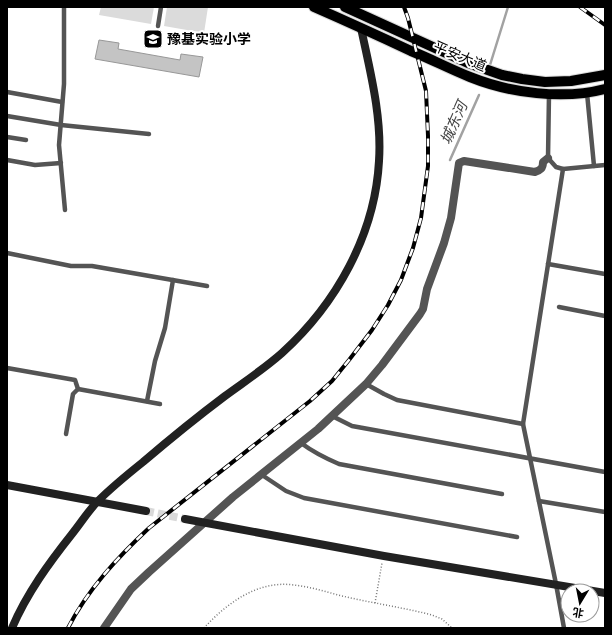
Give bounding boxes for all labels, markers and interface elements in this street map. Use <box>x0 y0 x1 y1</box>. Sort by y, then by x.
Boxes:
school or university icon: 豫基实验小学 <box>142 28 164 50</box>
place label: 豫基实验小学 <box>167 31 251 47</box>
street label: 平安大道 <box>431 38 489 74</box>
water label: 城东河 <box>437 96 472 147</box>
north arrow <box>560 583 600 623</box>
text: 北 <box>572 606 585 620</box>

